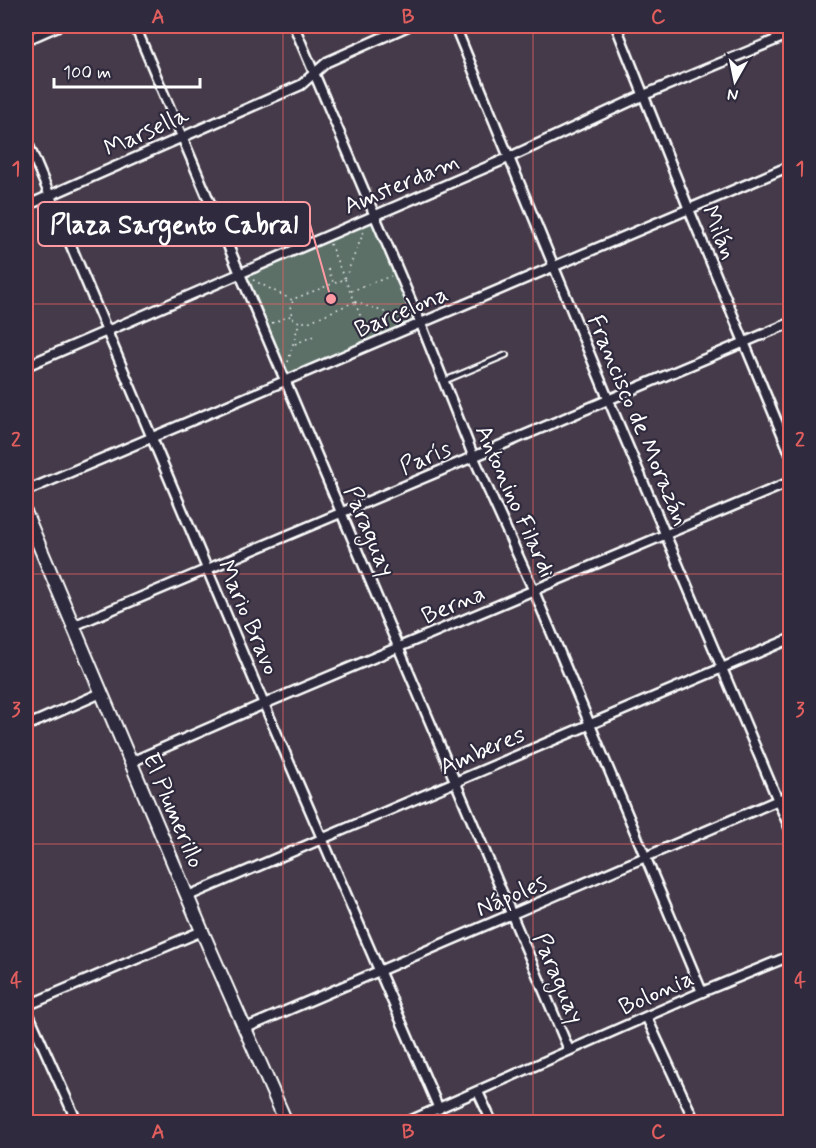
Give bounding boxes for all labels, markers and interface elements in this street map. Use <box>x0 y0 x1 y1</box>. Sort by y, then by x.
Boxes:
text: A <box>151 4 165 31</box>
text: B <box>402 4 415 31</box>
text: C <box>651 4 666 31</box>
scale bar <box>54 51 200 89</box>
north arrow <box>705 51 765 111</box>
text: 100 m <box>63 61 111 85</box>
text: N <box>726 83 740 106</box>
street label: Marsella <box>99 100 194 165</box>
street label: Amsterdam <box>339 146 464 223</box>
text: 1 <box>12 156 20 183</box>
text: 1 <box>796 156 804 183</box>
street label: Milán <box>693 201 744 264</box>
callout: Plaza Sargento Cabral <box>38 202 310 246</box>
text: Plaza Sargento Cabral <box>50 209 298 246</box>
street label: Barcelona <box>350 279 453 346</box>
street label: Francisco de Morazán <box>579 310 696 531</box>
street label: Antonino Filardi <box>467 420 562 583</box>
text: 2 <box>11 427 21 454</box>
text: 2 <box>795 427 805 454</box>
street label: París <box>395 434 456 483</box>
street label: Paraguay <box>334 482 402 582</box>
street label: Mario Bravo <box>210 555 286 680</box>
street label: Berna <box>417 578 490 633</box>
text: 3 <box>11 697 21 724</box>
text: 3 <box>795 697 805 724</box>
street label: Amberes <box>435 719 530 783</box>
street label: El Plumerillo <box>134 748 211 873</box>
street label: Nápoles <box>471 868 552 925</box>
street label: Paraguay <box>523 929 591 1029</box>
street label: Bolonia <box>614 963 699 1024</box>
text: 4 <box>10 968 22 995</box>
text: 4 <box>794 968 806 995</box>
text: A <box>151 1119 165 1146</box>
text: B <box>402 1119 415 1146</box>
text: C <box>651 1119 666 1146</box>

